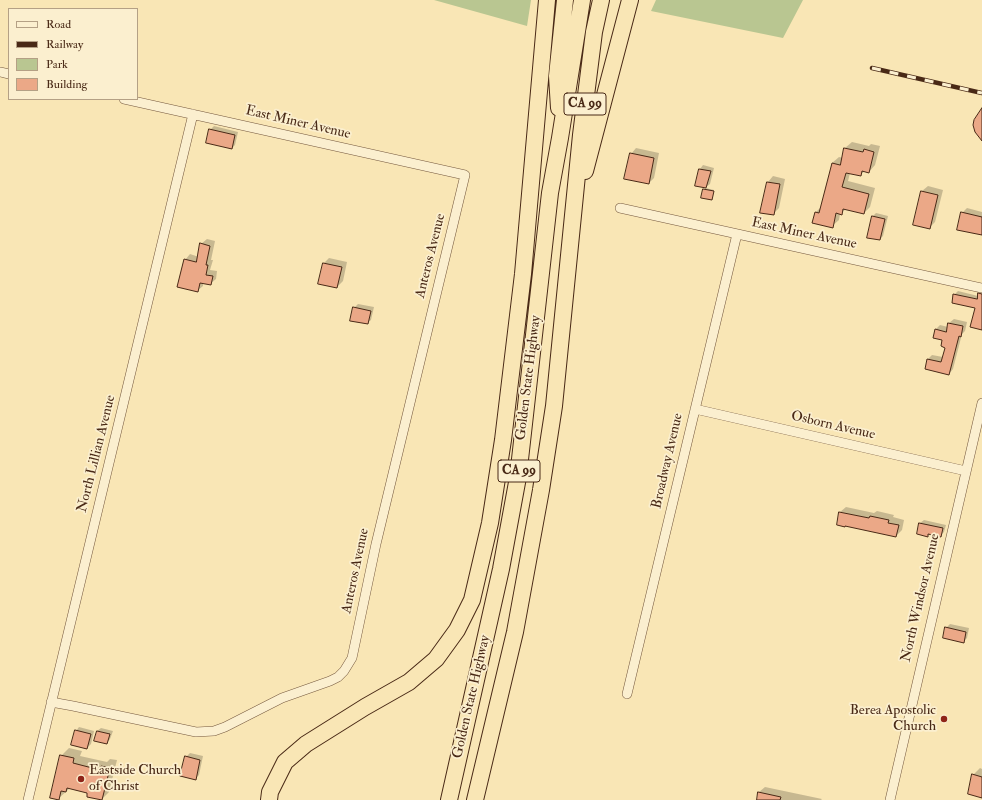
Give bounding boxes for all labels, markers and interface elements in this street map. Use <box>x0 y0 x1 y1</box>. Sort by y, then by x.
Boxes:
legend <box>8 8 138 100</box>
text: Road <box>46 17 71 32</box>
text: Railway <box>46 37 83 52</box>
text: Park <box>46 57 68 72</box>
text: Building <box>46 77 87 92</box>
road number: CA 99 <box>564 93 606 115</box>
street label: East Miner Avenue <box>244 103 352 143</box>
street label: Anteros Avenue <box>412 212 450 300</box>
street label: East Miner Avenue <box>750 215 858 253</box>
street label: Golden State Highway <box>513 314 545 442</box>
street label: North Lillian Avenue <box>74 394 120 514</box>
street label: Osborn Avenue <box>789 408 877 444</box>
street label: Broadway Avenue <box>649 412 687 510</box>
road number: CA 99 <box>498 460 540 482</box>
street label: Anteros Avenue <box>339 527 373 615</box>
street label: North Windsor Avenue <box>898 532 944 664</box>
street label: Golden State Highway <box>450 634 494 760</box>
place label: Berea Apostolic Church <box>850 703 936 736</box>
marker: Berea Apostolic Church <box>939 714 949 724</box>
place label: Eastside Church of Christ <box>89 763 181 796</box>
marker: Eastside Church of Christ <box>76 774 86 784</box>

